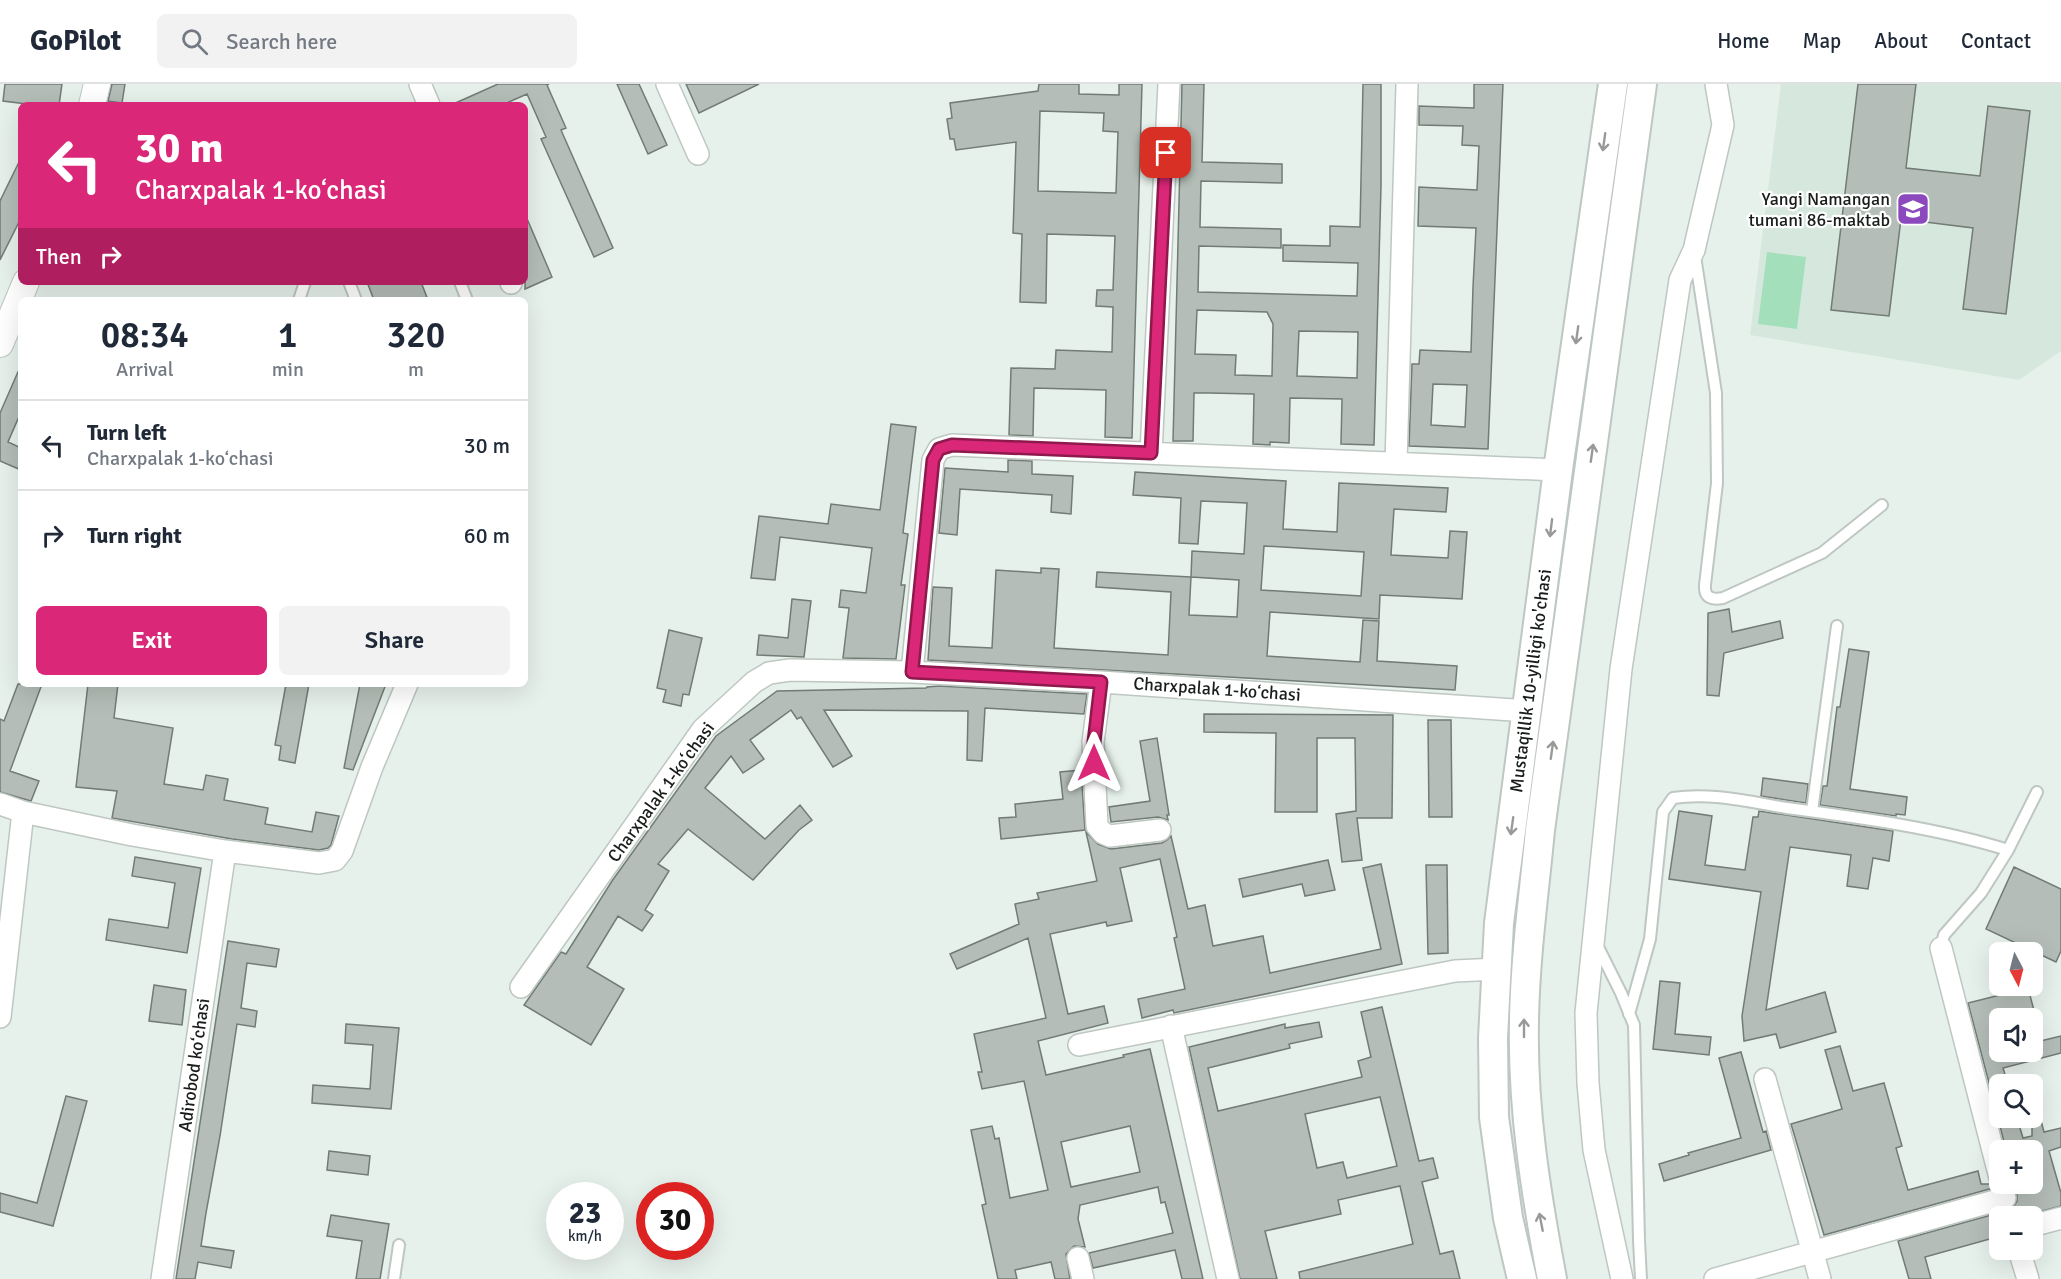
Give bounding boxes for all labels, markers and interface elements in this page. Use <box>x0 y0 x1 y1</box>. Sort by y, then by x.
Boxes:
search box <box>157 14 577 68</box>
text: GoPilot <box>30 24 121 58</box>
icon: search <box>178 25 211 58</box>
text: Search here <box>226 28 337 55</box>
text: Home <box>1717 28 1770 54</box>
text: Map <box>1803 28 1841 54</box>
text: About <box>1874 28 1928 54</box>
text: Contact <box>1961 28 2031 54</box>
text: 30 m <box>135 123 224 174</box>
icon: left <box>36 126 114 204</box>
pin <box>1140 127 1191 178</box>
one-way arrow <box>1599 132 1610 151</box>
icon: arrive <box>1149 136 1182 169</box>
text: Charxpalak 1-koʻchasi <box>135 174 387 207</box>
place label: Yangi Namangan tumani 86-maktab <box>1749 188 1890 231</box>
school or university icon: Yangi Namangan tumani 86-maktab <box>1895 191 1931 227</box>
icon: right <box>94 240 127 273</box>
text: Then <box>36 243 82 270</box>
text: 08:34 <box>101 313 189 358</box>
text: 1 <box>278 313 298 358</box>
text: 320 <box>387 313 445 358</box>
one-way arrow <box>1572 325 1583 344</box>
text: Arrival <box>116 357 174 382</box>
text: min <box>272 357 304 382</box>
text: m <box>408 357 424 382</box>
text: Turn left <box>87 419 167 446</box>
icon: left <box>36 429 69 462</box>
text: 30 m <box>464 432 510 459</box>
one-way arrow <box>1586 444 1597 463</box>
text: Charxpalak 1-koʻchasi <box>87 446 273 471</box>
one-way arrow <box>1545 518 1556 538</box>
icon: right <box>36 519 69 552</box>
text: Turn right <box>87 522 182 549</box>
text: 60 m <box>464 522 510 549</box>
street label: Mustaqillik 10-yilligi ko'chasi <box>1505 568 1556 794</box>
button: Exit <box>36 606 267 675</box>
button: Share <box>279 606 510 675</box>
street label: Charxpalak 1-koʻchasi <box>1133 672 1301 706</box>
street label: Charxpalak 1-koʻchasi <box>603 718 719 866</box>
position arrow <box>1062 731 1126 795</box>
one-way arrow <box>1547 741 1558 761</box>
one-way arrow <box>1507 815 1518 835</box>
north arrow <box>1989 942 2043 996</box>
map controls <box>1989 942 2043 1260</box>
street label: Adirobod koʻchasi <box>174 997 214 1133</box>
button: sound <box>1989 1008 2043 1062</box>
one-way arrow <box>1518 1018 1530 1038</box>
button: search <box>1989 1074 2043 1128</box>
button: + <box>1989 1140 2043 1194</box>
speed limit sign: 30 <box>636 1182 714 1260</box>
text: 23 <box>569 1195 601 1232</box>
button: − <box>1989 1206 2043 1260</box>
one-way arrow <box>1535 1212 1546 1232</box>
text: km/h <box>568 1227 602 1245</box>

